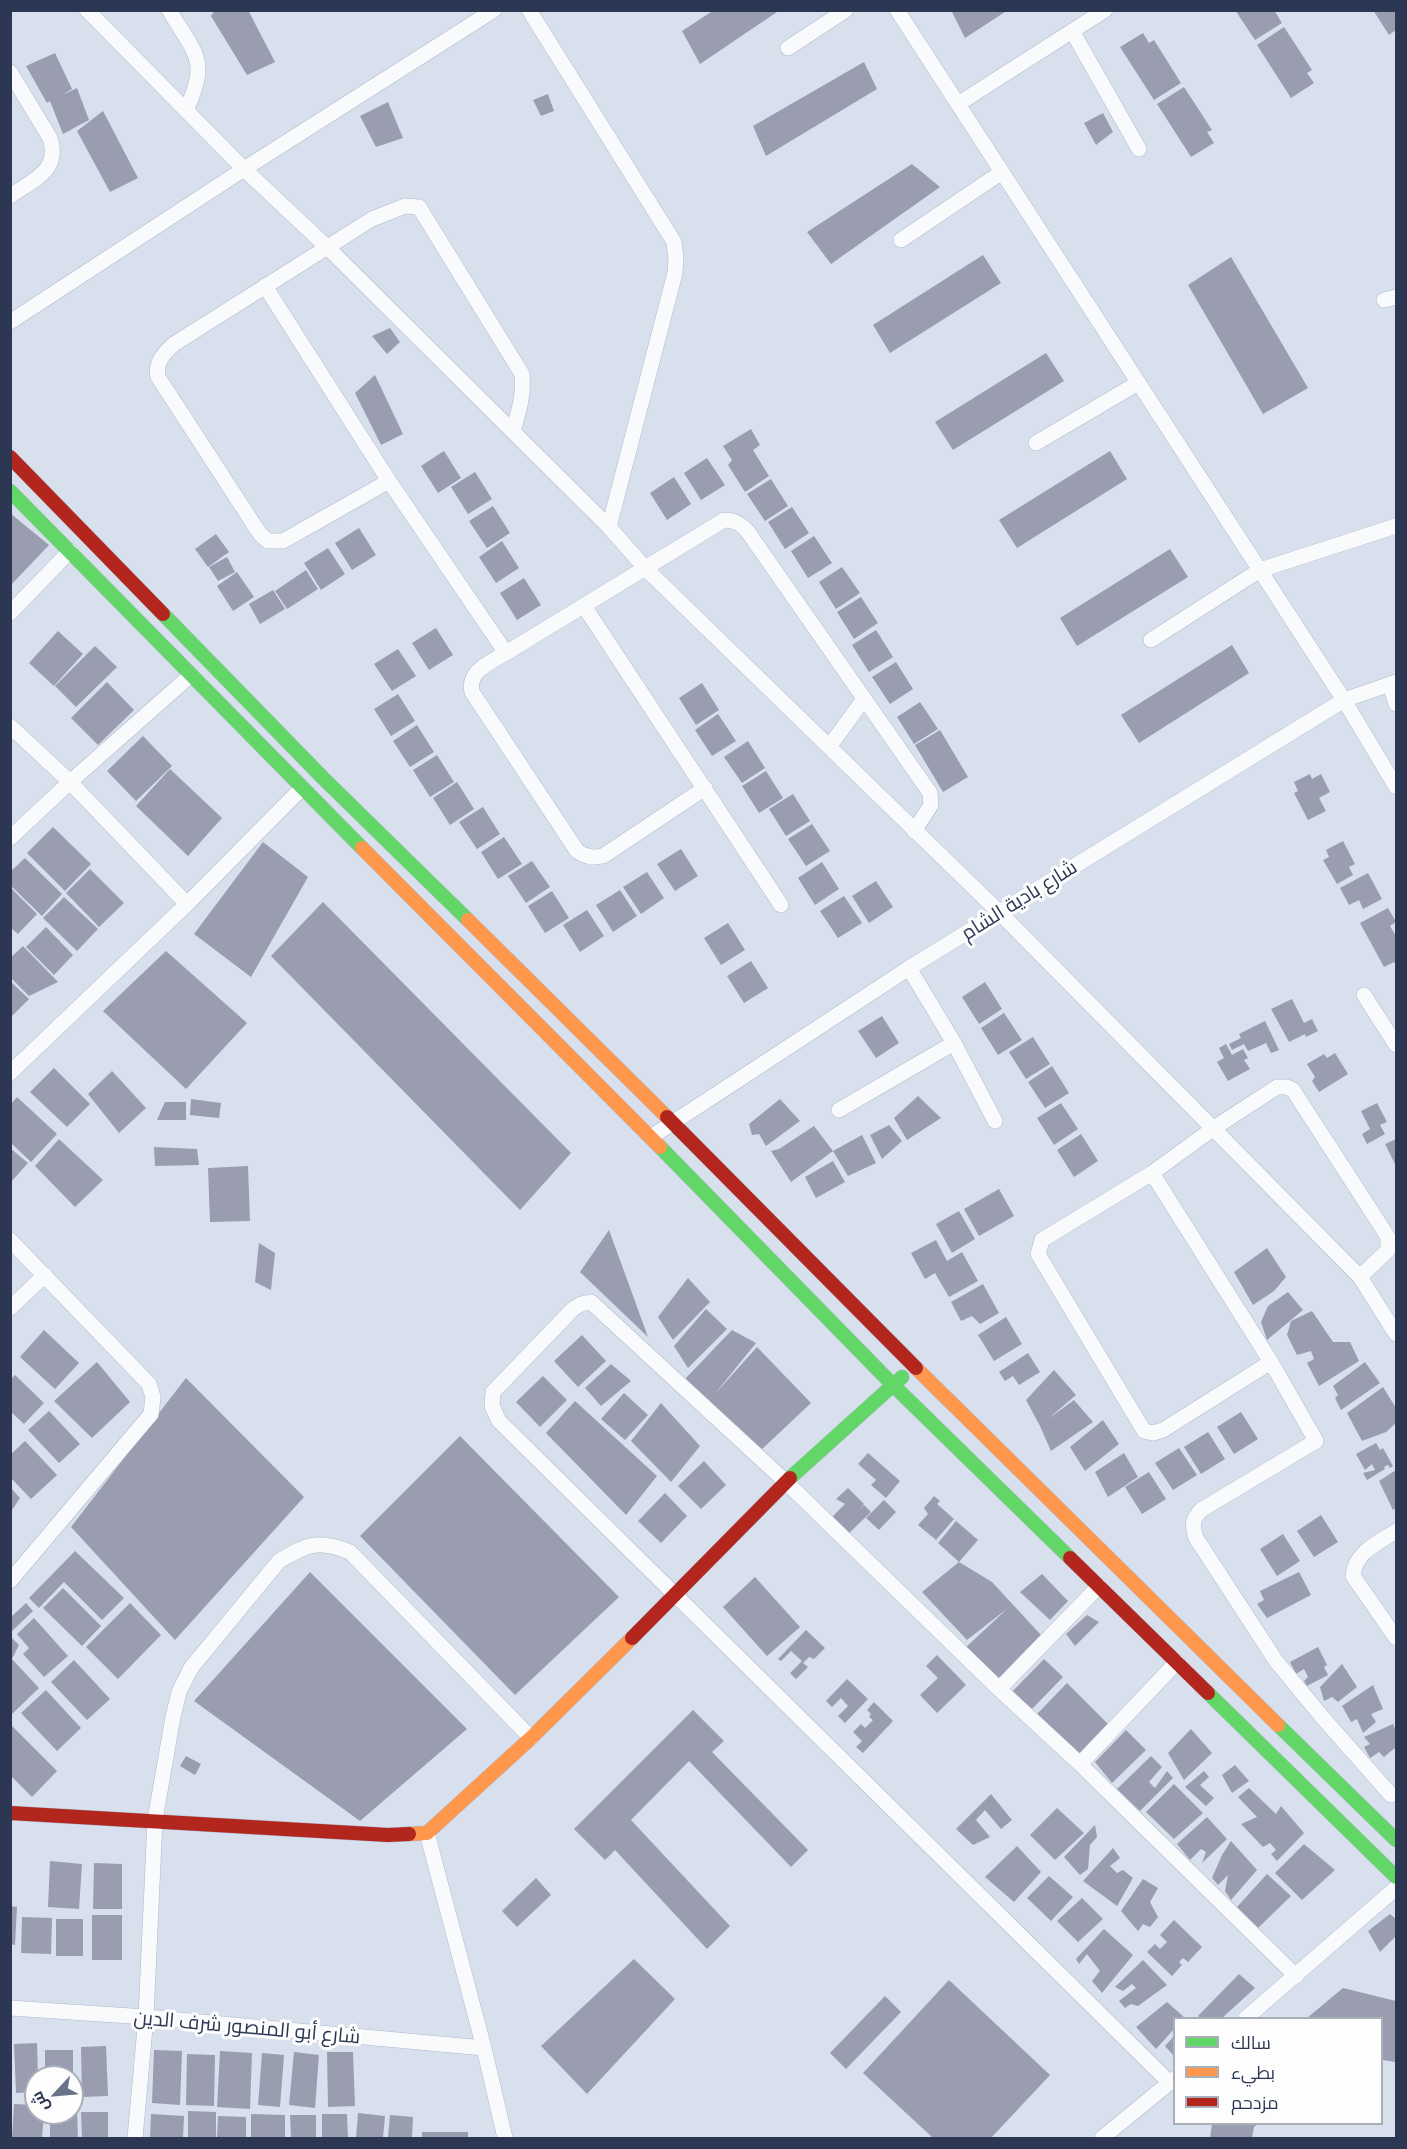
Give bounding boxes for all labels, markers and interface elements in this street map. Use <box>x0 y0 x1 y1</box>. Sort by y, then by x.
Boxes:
street label: شارع بادية الشام <box>957 855 1081 945</box>
street label: شارع أبو المنصور شرف الدين <box>133 2005 361 2049</box>
legend <box>1173 2017 1383 2125</box>
text: سالك <box>1231 2032 1271 2052</box>
text: بطيء <box>1231 2062 1275 2082</box>
north arrow <box>24 2065 84 2125</box>
text: ش <box>27 2089 52 2115</box>
text: مزدحم <box>1231 2092 1279 2112</box>

